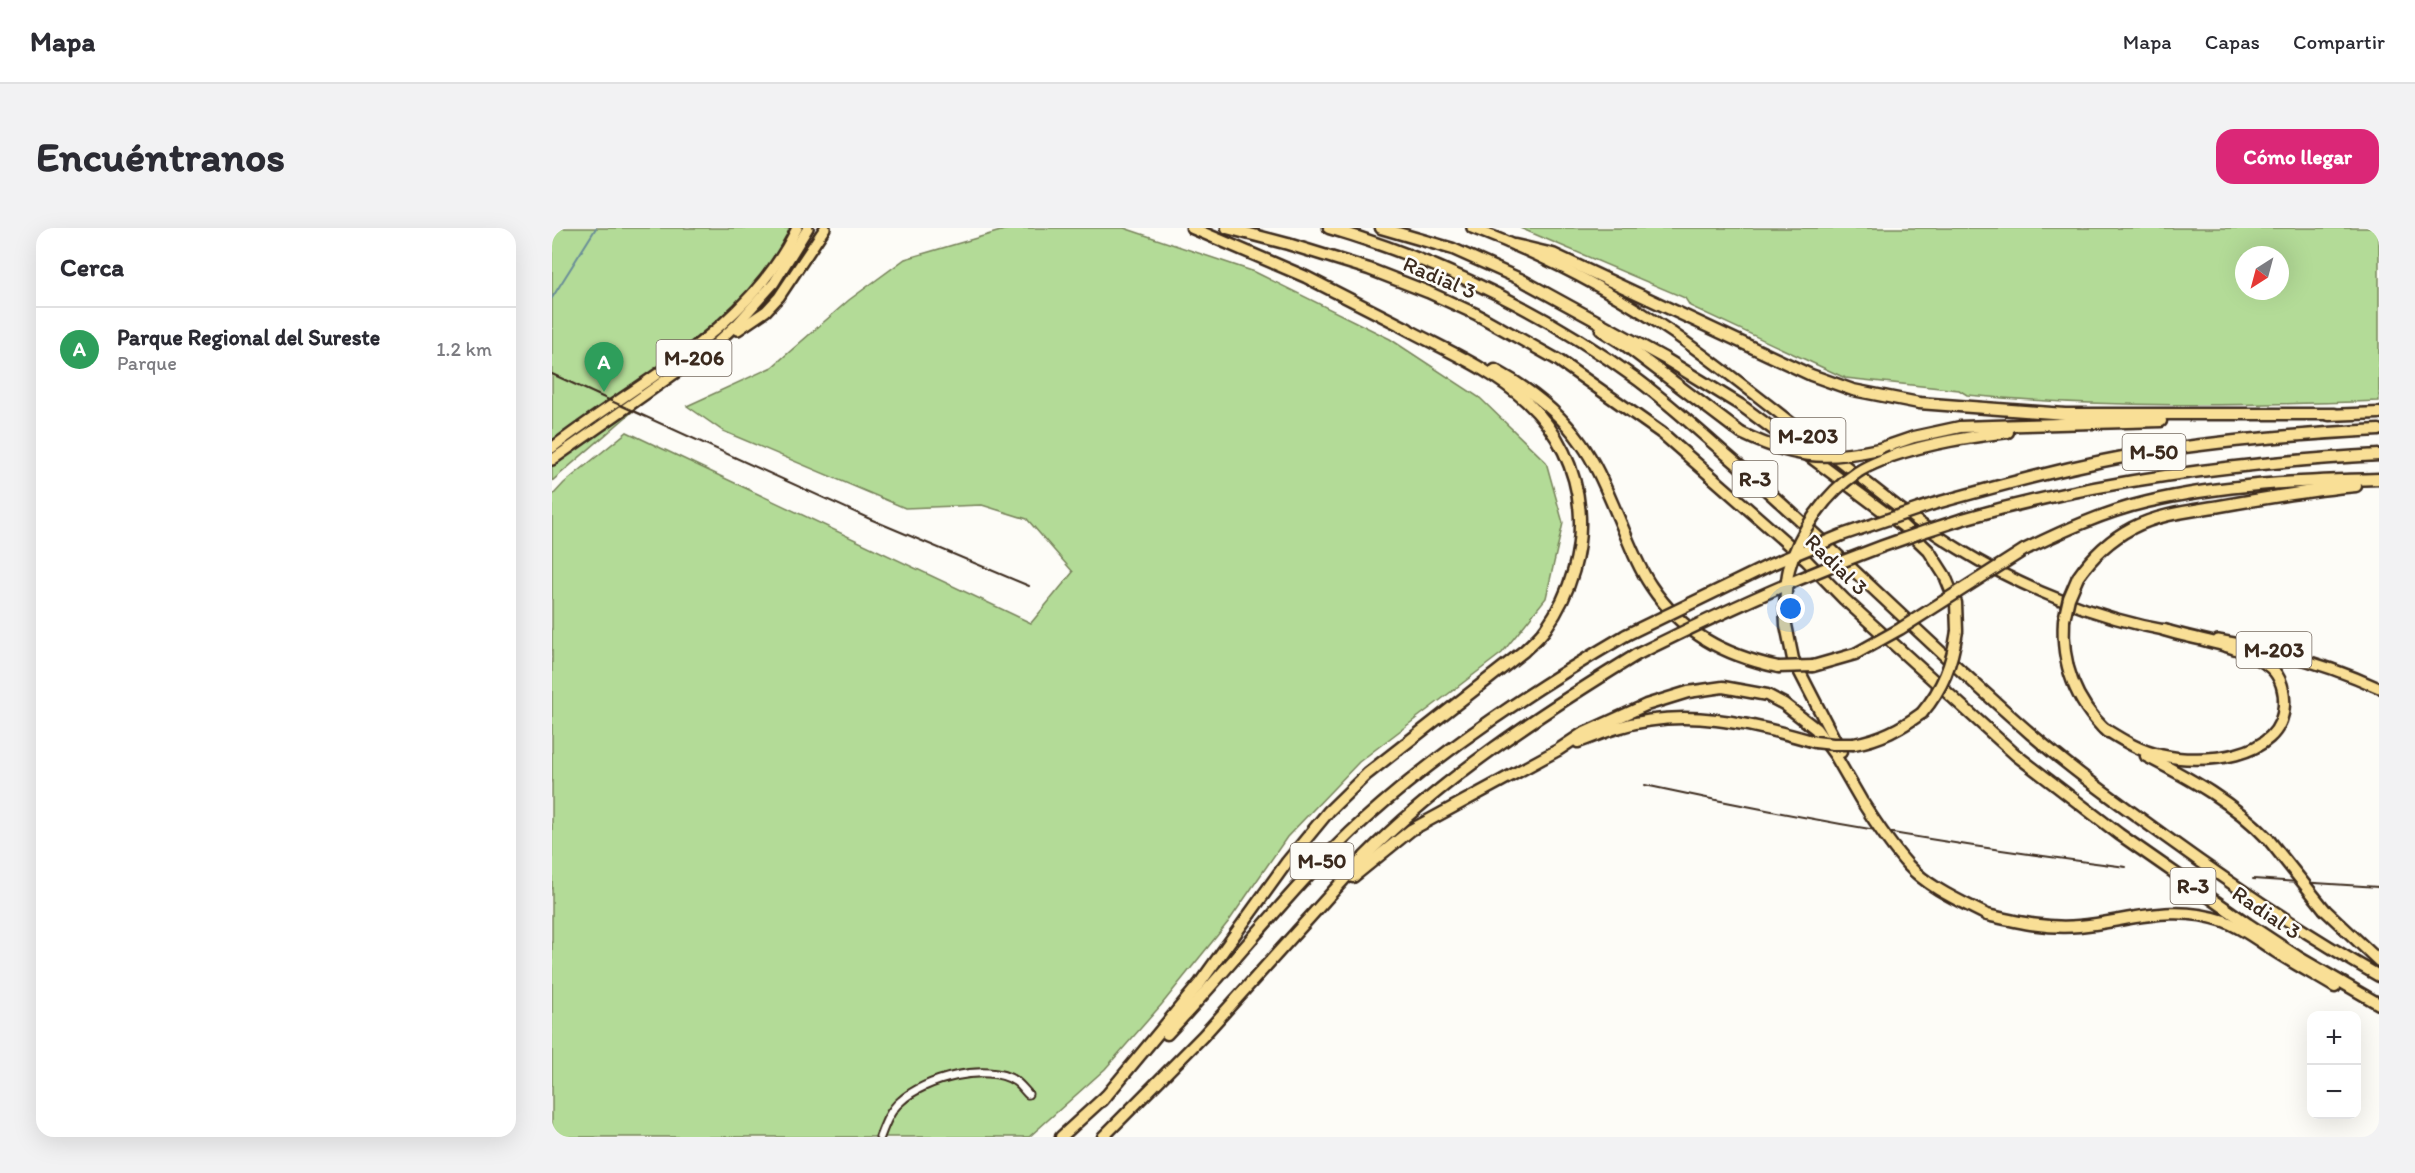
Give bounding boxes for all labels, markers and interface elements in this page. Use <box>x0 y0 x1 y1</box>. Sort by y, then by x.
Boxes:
text: Mapa <box>30 24 95 58</box>
text: Mapa <box>2123 29 2172 54</box>
text: Capas <box>2205 29 2260 54</box>
text: Compartir <box>2293 29 2385 54</box>
button: Cómo llegar <box>2216 129 2379 184</box>
text: Encuéntranos <box>36 131 285 182</box>
north arrow <box>2235 246 2289 300</box>
street label: Radial 3 <box>1399 250 1481 305</box>
text: Cerca <box>60 251 124 283</box>
text: Parque Regional del Sureste <box>117 324 380 351</box>
text: A <box>73 337 86 361</box>
text: 1.2 km <box>436 337 492 361</box>
road number: M-206 <box>656 340 732 376</box>
pin: A <box>584 342 624 392</box>
text: Parque <box>117 351 177 375</box>
road number: M-203 <box>1770 418 1846 454</box>
road number: M-50 <box>2122 434 2186 470</box>
road number: R-3 <box>1732 461 1778 497</box>
street label: Radial 3 <box>1800 528 1874 601</box>
your location <box>1776 594 1805 623</box>
road number: M-203 <box>2236 632 2312 668</box>
road number: M-50 <box>1290 843 1354 879</box>
road number: R-3 <box>2170 868 2216 904</box>
street label: Radial 3 <box>2227 880 2306 945</box>
map controls <box>2307 1011 2361 1119</box>
button: + <box>2307 1011 2361 1065</box>
button: − <box>2307 1065 2361 1119</box>

